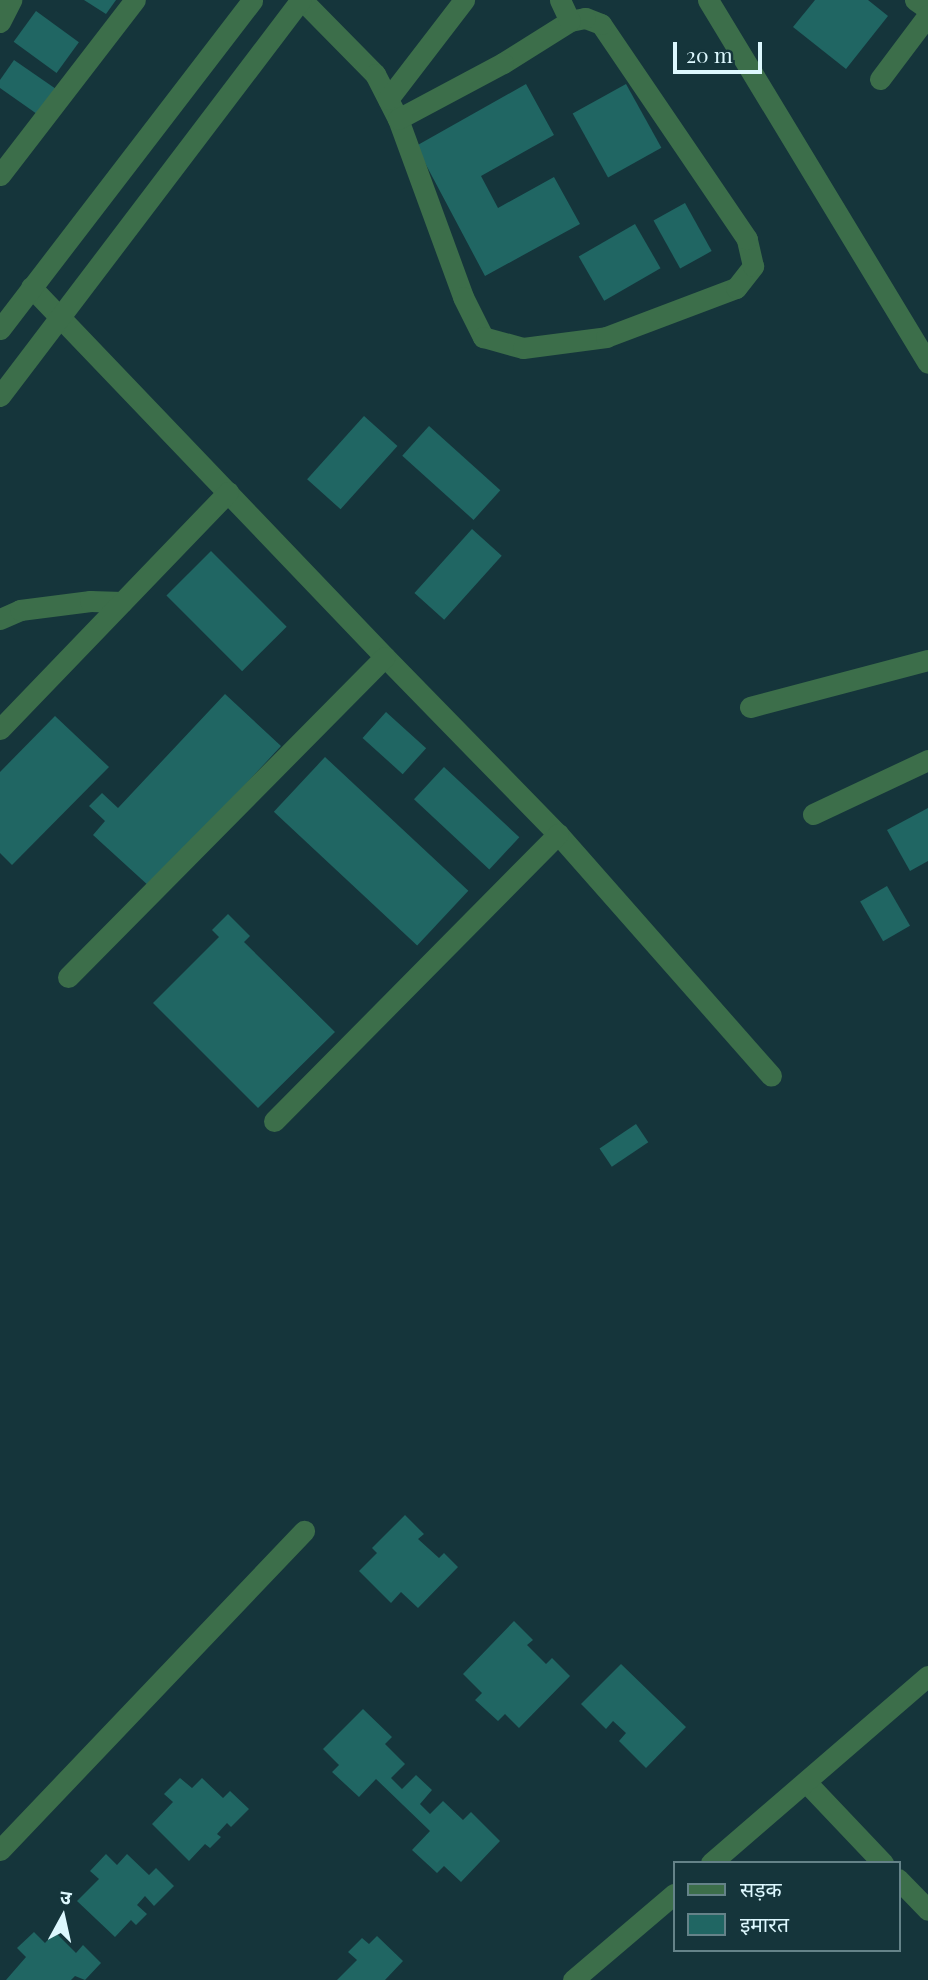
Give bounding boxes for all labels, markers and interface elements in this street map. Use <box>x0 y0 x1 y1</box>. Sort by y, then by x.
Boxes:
scale bar <box>676 28 765 72</box>
text: 20 m <box>686 40 733 68</box>
legend <box>673 1861 900 1952</box>
text: सड़क <box>740 1874 782 1902</box>
north arrow <box>28 1882 98 1952</box>
text: उ <box>59 1883 73 1910</box>
text: इमारत <box>740 1909 789 1937</box>

